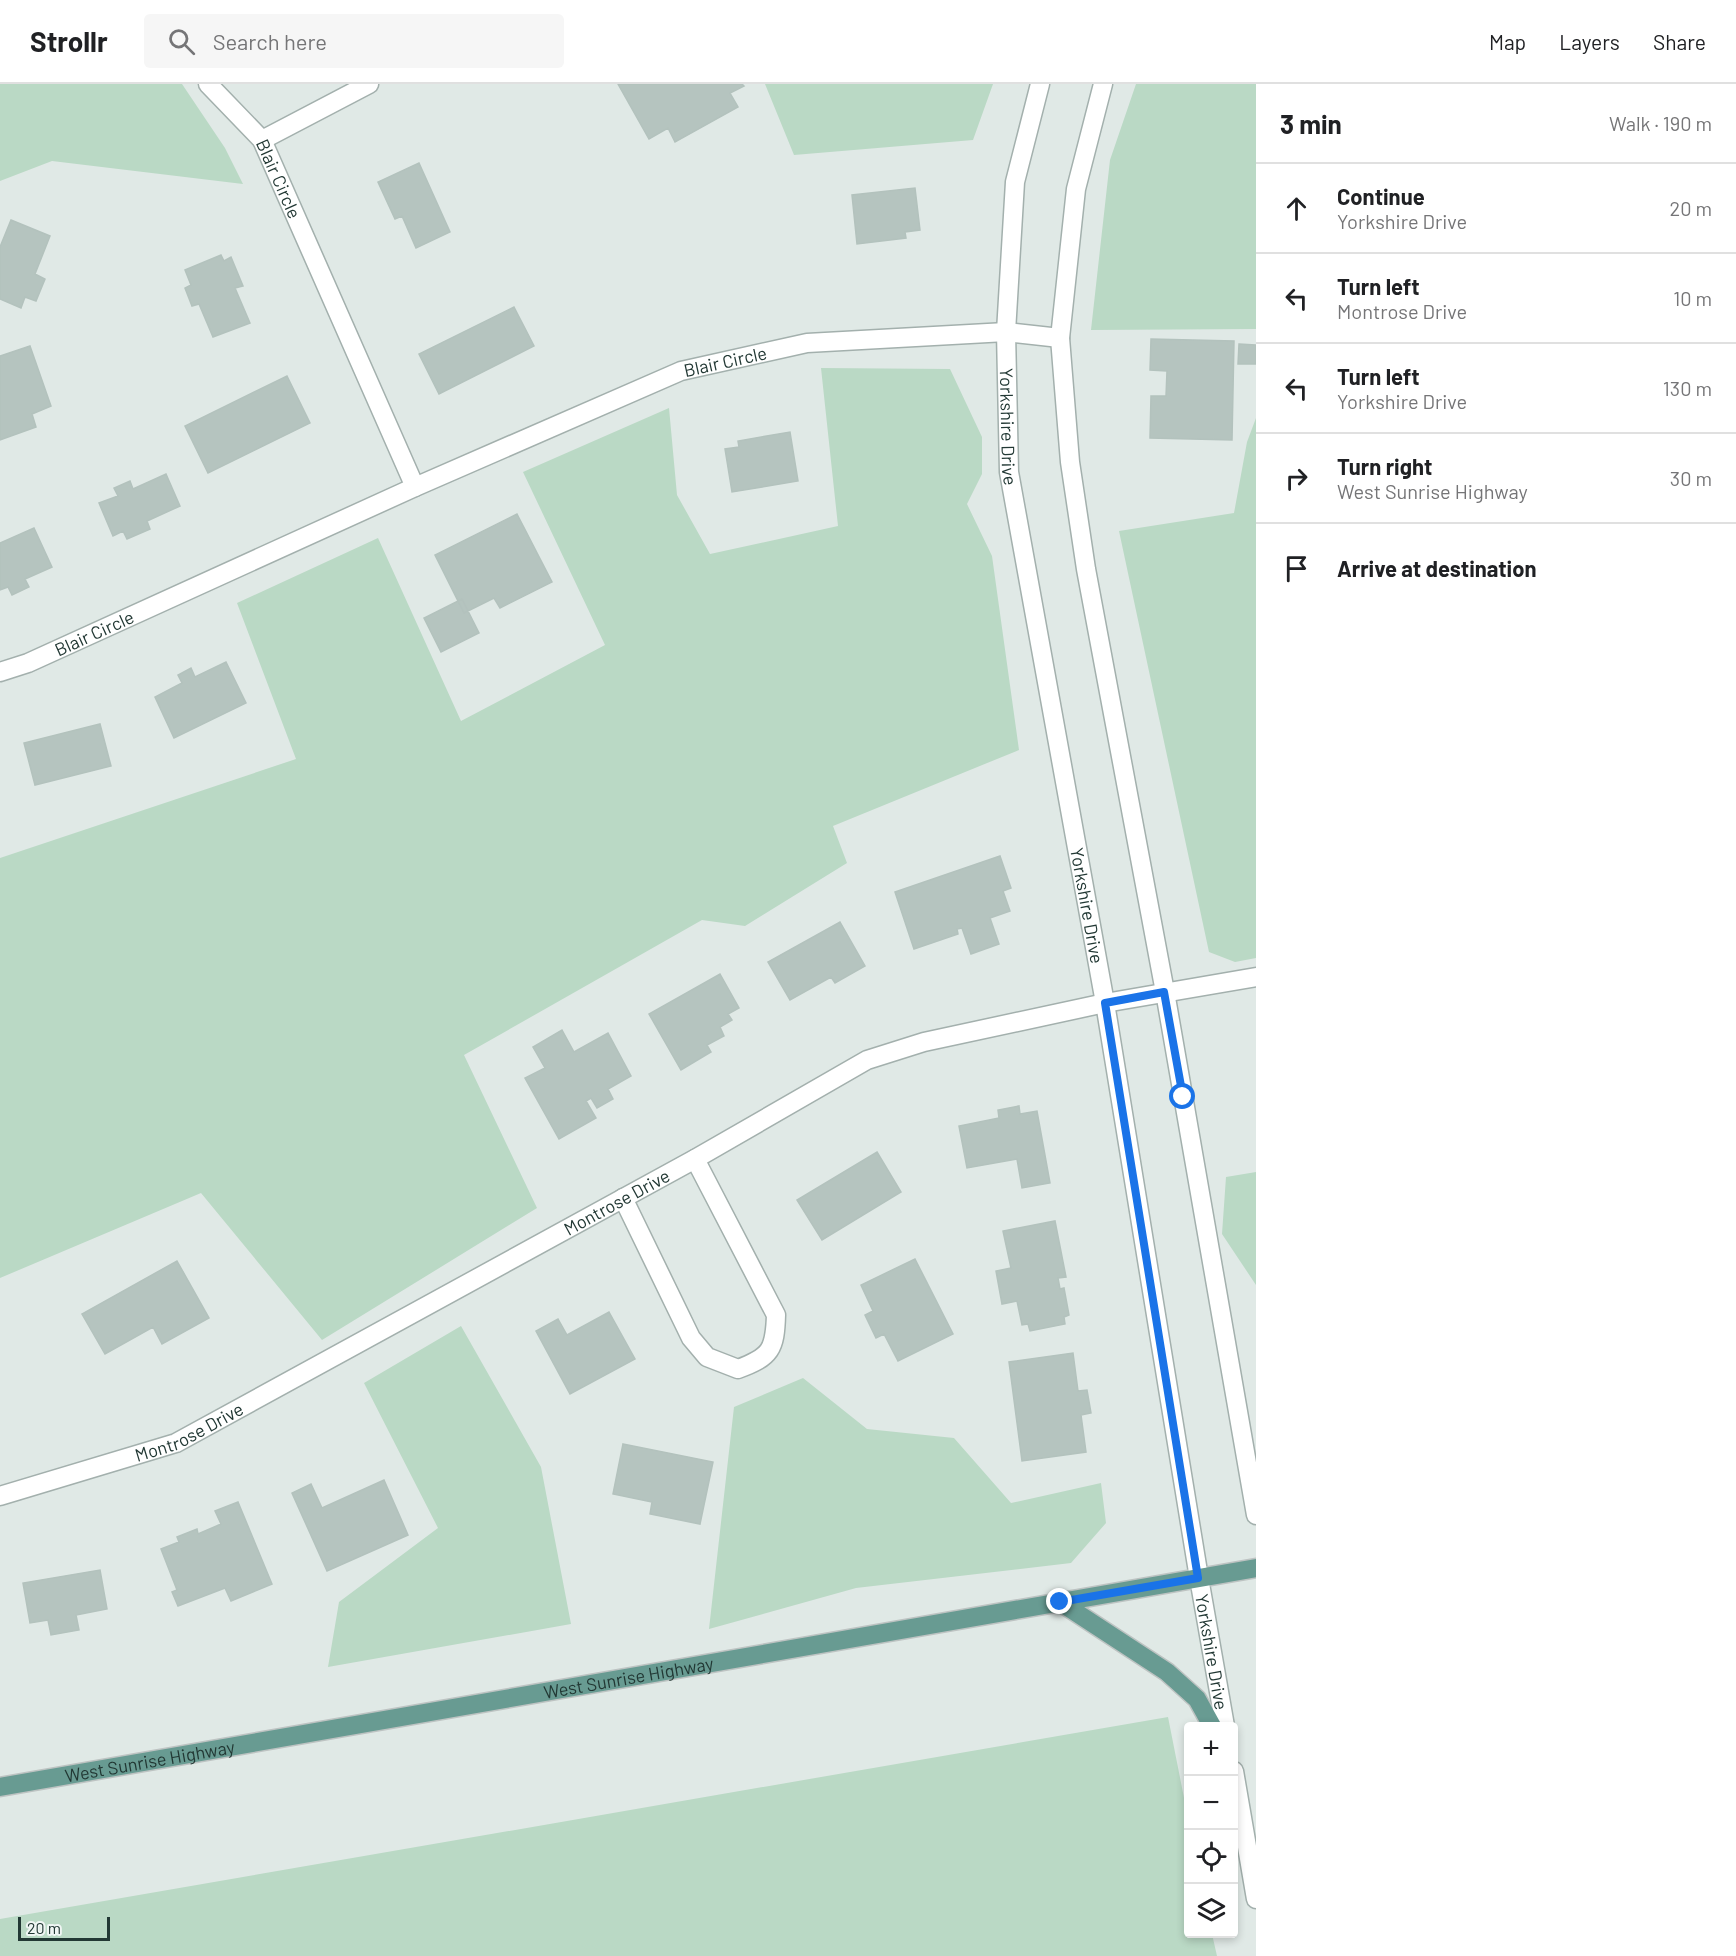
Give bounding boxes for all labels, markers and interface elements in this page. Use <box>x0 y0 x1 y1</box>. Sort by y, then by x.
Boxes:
search box <box>144 14 564 68</box>
text: Strollr <box>30 24 108 58</box>
icon: search <box>165 25 198 58</box>
text: Search here <box>213 28 327 54</box>
text: Map <box>1489 29 1526 54</box>
text: Layers <box>1559 29 1620 54</box>
text: Share <box>1653 29 1706 54</box>
text: 3 min <box>1280 108 1342 139</box>
text: Walk · 190 m <box>1609 111 1712 135</box>
street label: Blair Circle <box>252 136 306 222</box>
text: Continue <box>1337 183 1425 209</box>
icon: ahead <box>1280 192 1313 225</box>
text: 20 m <box>1669 196 1712 220</box>
text: Yorkshire Drive <box>1337 209 1467 233</box>
text: Turn left <box>1337 273 1420 299</box>
icon: left <box>1280 282 1313 315</box>
text: 10 m <box>1673 286 1712 310</box>
text: Montrose Drive <box>1337 299 1467 323</box>
street label: Blair Circle <box>682 341 769 381</box>
text: Turn left <box>1337 363 1420 389</box>
street label: Yorkshire Drive <box>996 368 1022 487</box>
icon: left <box>1280 372 1313 405</box>
text: 130 m <box>1663 376 1712 400</box>
text: Yorkshire Drive <box>1337 389 1467 413</box>
text: Turn right <box>1337 453 1432 479</box>
icon: right <box>1280 462 1313 495</box>
text: 30 m <box>1670 466 1712 490</box>
text: West Sunrise Highway <box>1337 479 1528 503</box>
icon: arrive <box>1280 552 1313 585</box>
text: Arrive at destination <box>1337 555 1536 581</box>
street label: Blair Circle <box>51 605 137 660</box>
street label: Yorkshire Drive <box>1066 846 1109 965</box>
route start <box>1169 1083 1195 1109</box>
street label: Montrose Drive <box>560 1164 673 1240</box>
street label: Montrose Drive <box>132 1397 247 1466</box>
route end <box>1046 1588 1072 1614</box>
street label: Yorkshire Drive <box>1191 1592 1233 1711</box>
street label: West Sunrise Highway <box>542 1652 715 1703</box>
map controls <box>1184 1722 1238 1938</box>
button: + <box>1184 1722 1238 1776</box>
street label: West Sunrise Highway <box>63 1735 236 1786</box>
button: − <box>1184 1776 1238 1830</box>
button: locate <box>1184 1830 1238 1884</box>
button: layers <box>1184 1884 1238 1938</box>
scale bar <box>18 1914 110 1942</box>
text: 20 m <box>27 1918 61 1937</box>

